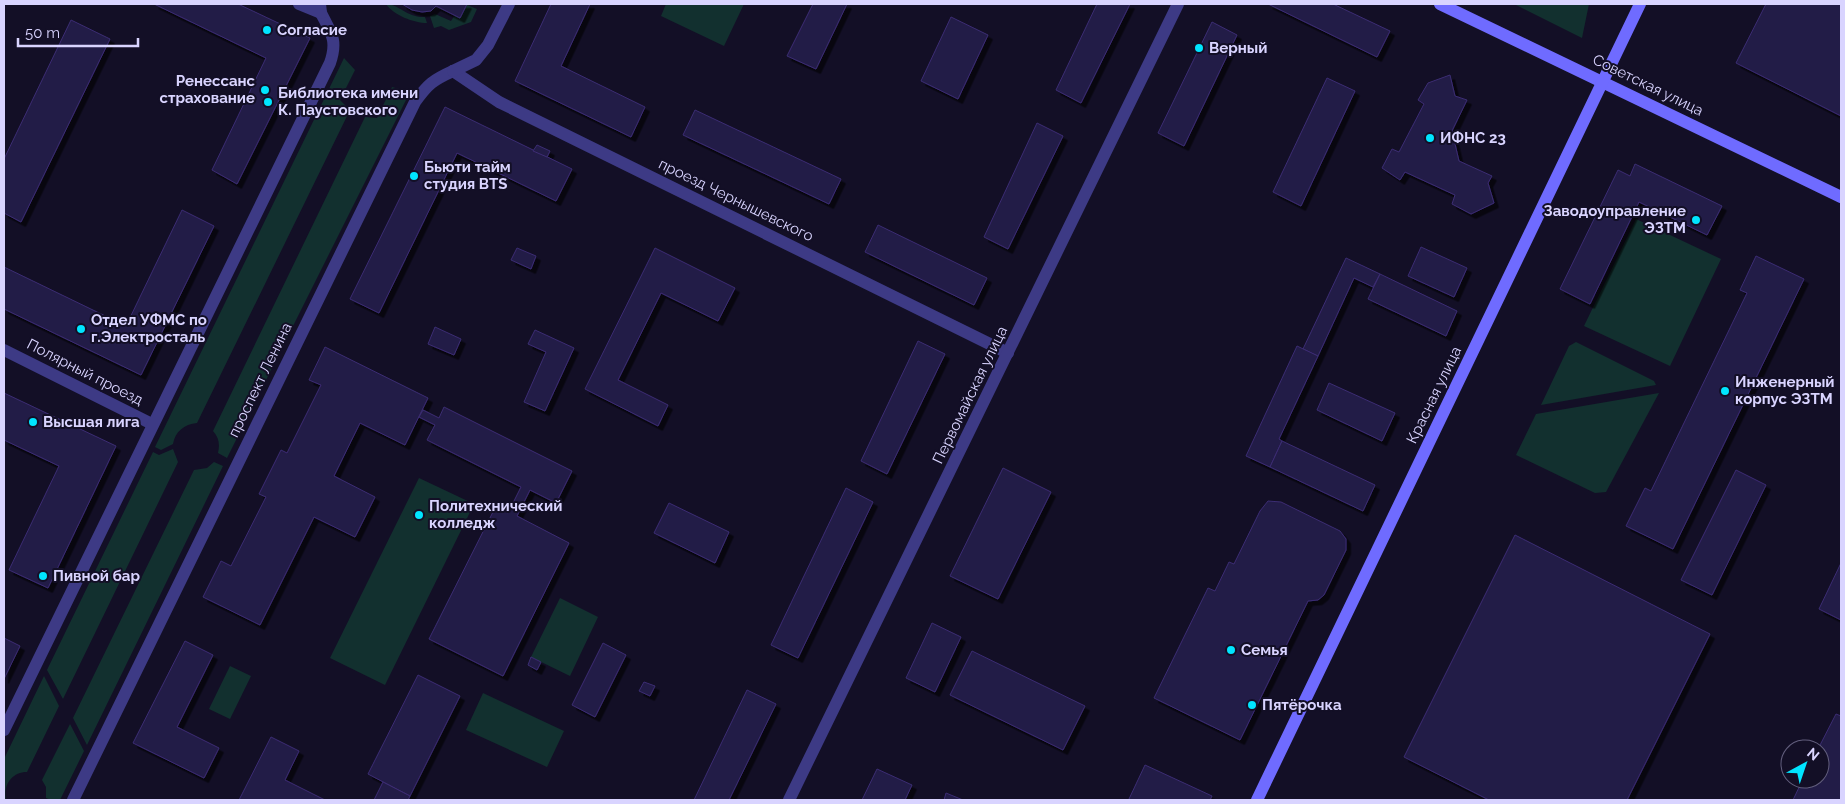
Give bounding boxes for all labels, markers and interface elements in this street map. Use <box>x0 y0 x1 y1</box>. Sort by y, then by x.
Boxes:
scale bar <box>18 15 138 47</box>
place label: Согласие <box>277 21 347 39</box>
text: 50 m <box>25 24 60 42</box>
marker: Согласие <box>261 24 273 36</box>
place label: Верный <box>1209 39 1267 57</box>
marker: Верный <box>1193 42 1205 54</box>
street label: Советская улица <box>1590 50 1706 120</box>
place label: Ренессанс страхование <box>160 72 256 107</box>
marker: Ренессанс страхование <box>259 84 271 96</box>
place label: Библиотека имени К. Паустовского <box>278 84 418 119</box>
marker: Библиотека имени К. Паустовского <box>262 96 274 108</box>
place label: ИФНС 23 <box>1440 129 1506 147</box>
marker: ИФНС 23 <box>1424 132 1436 144</box>
street label: проезд Чернышевского <box>656 155 816 245</box>
place label: Бьюти тайм студия BTS <box>424 158 511 193</box>
marker: Бьюти тайм студия BTS <box>408 170 420 182</box>
place label: Заводоуправление ЭЗТМ <box>1544 202 1686 237</box>
marker: Заводоуправление ЭЗТМ <box>1690 214 1702 226</box>
place label: Отдел УФМС по г.Электросталь <box>91 311 207 346</box>
street label: проспект Ленина <box>224 320 296 440</box>
marker: Отдел УФМС по г.Электросталь <box>75 323 87 335</box>
street label: Первомайская улица <box>929 323 1011 467</box>
street label: Полярный проезд <box>24 335 146 409</box>
street label: Красная улица <box>1403 344 1465 446</box>
place label: Инженерный корпус ЭЗТМ <box>1735 373 1835 408</box>
marker: Инженерный корпус ЭЗТМ <box>1719 385 1731 397</box>
place label: Высшая лига <box>43 413 140 431</box>
marker: Высшая лига <box>27 416 39 428</box>
place label: Политехнический колледж <box>429 497 562 532</box>
marker: Политехнический колледж <box>413 509 425 521</box>
place label: Пивной бар <box>53 567 140 585</box>
marker: Пивной бар <box>37 570 49 582</box>
place label: Семья <box>1241 641 1288 659</box>
marker: Семья <box>1225 644 1237 656</box>
place label: Пятёрочка <box>1262 696 1342 714</box>
marker: Пятёрочка <box>1246 699 1258 711</box>
north arrow <box>1780 739 1830 789</box>
text: N <box>1804 744 1823 764</box>

